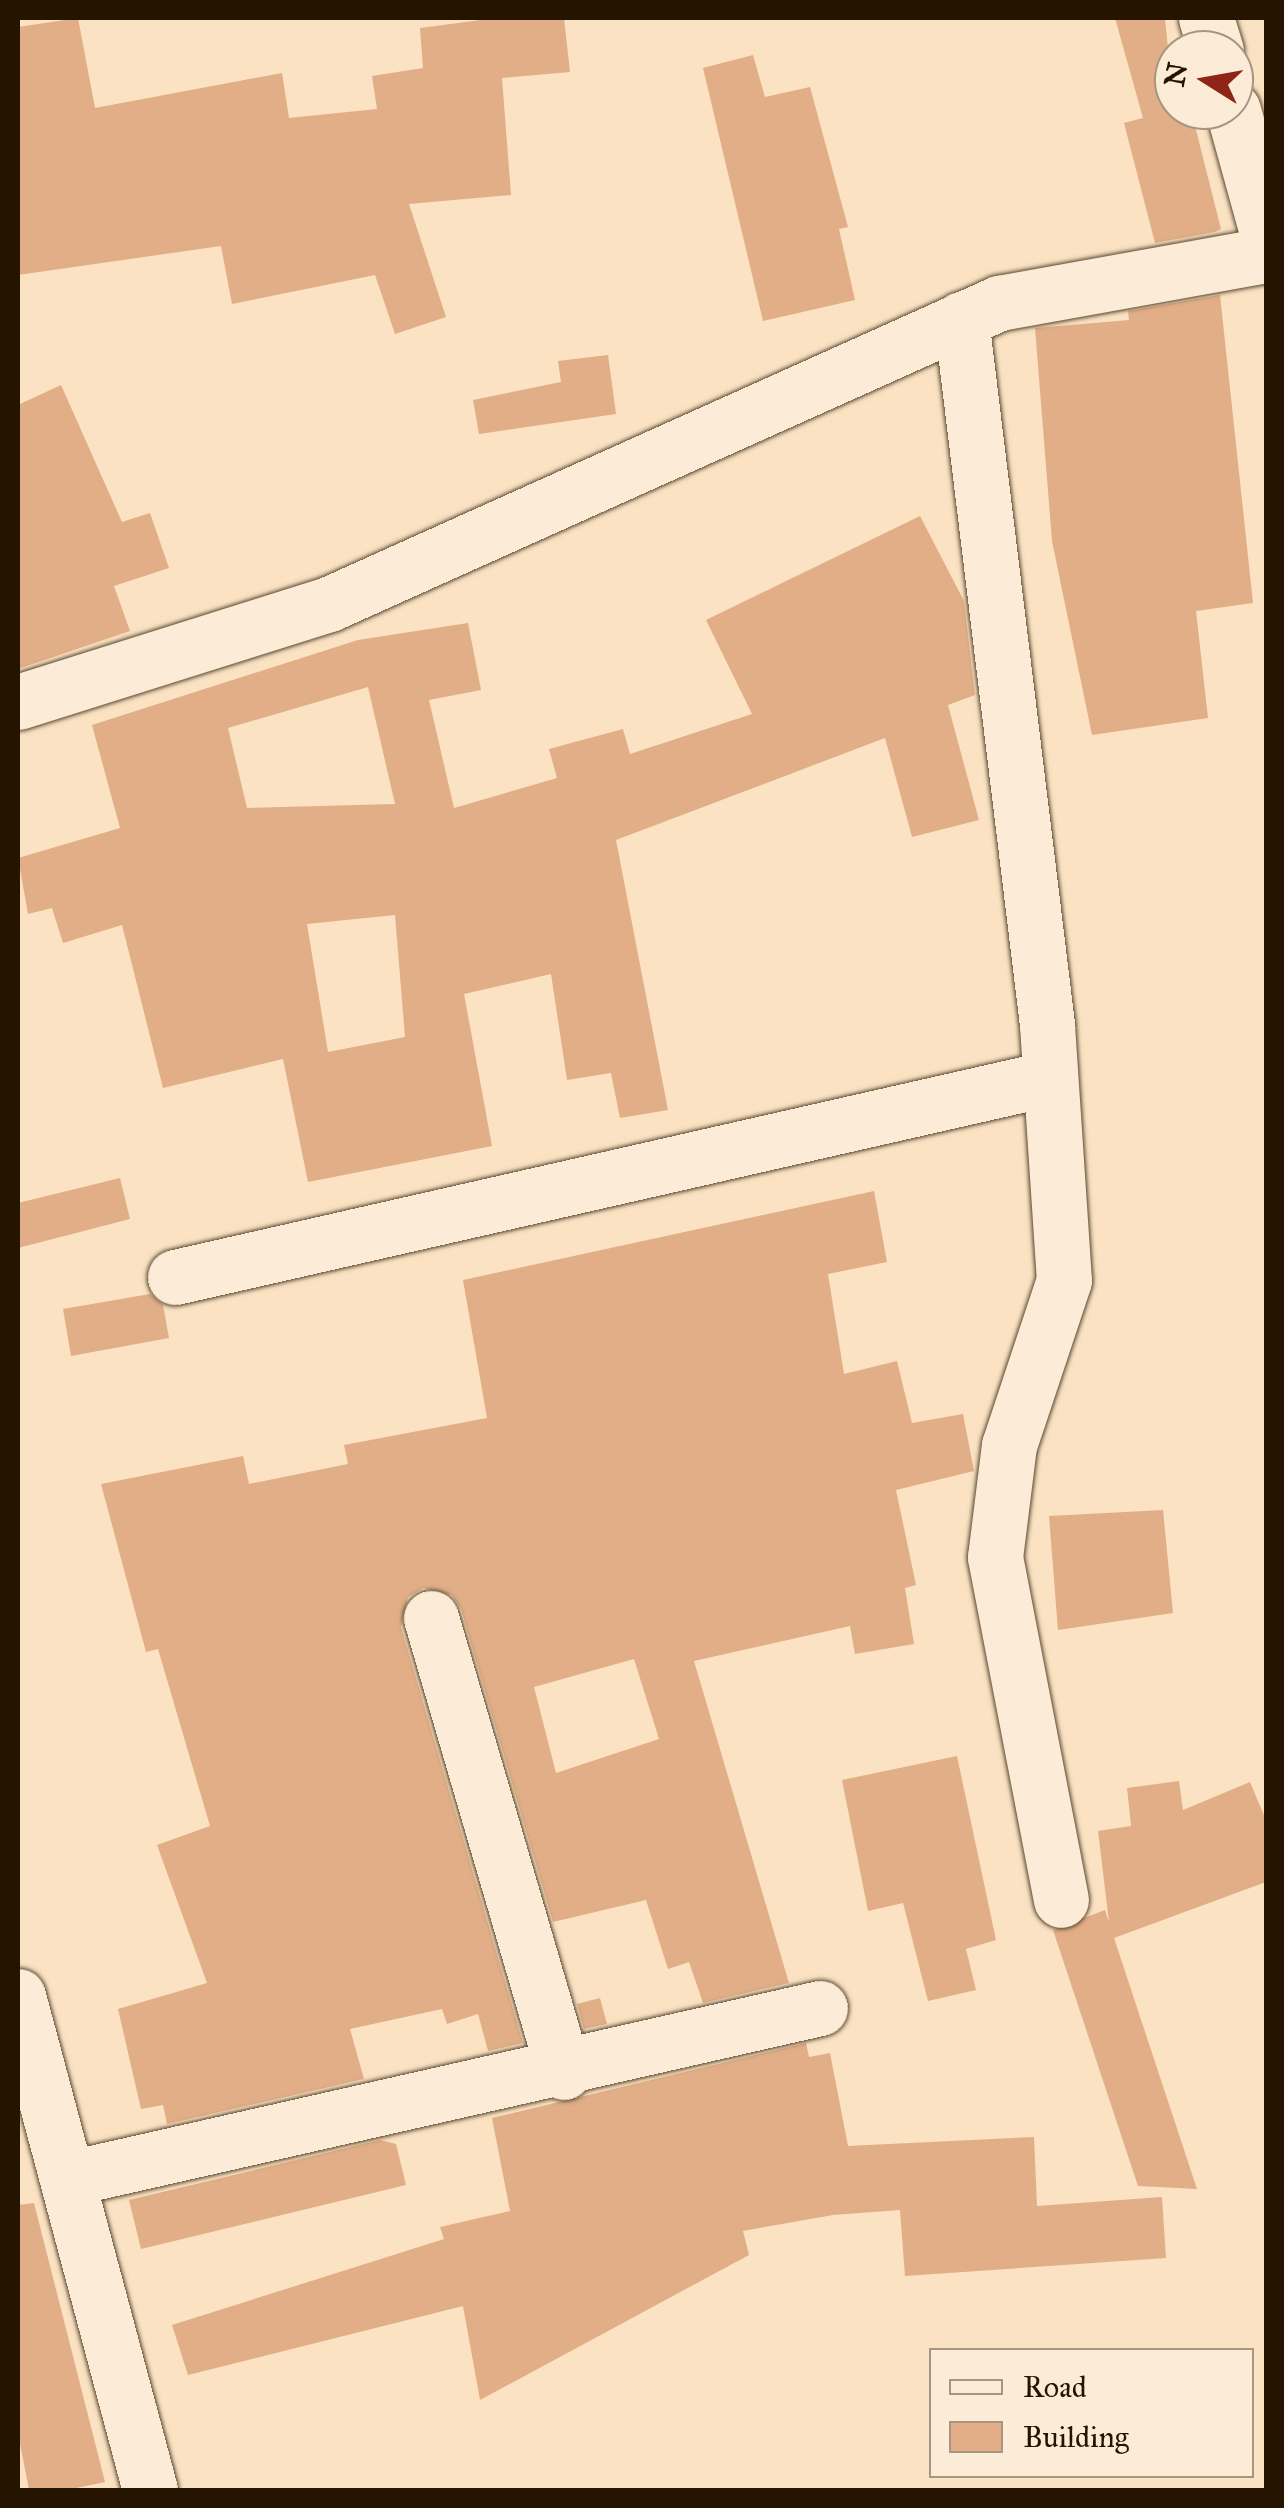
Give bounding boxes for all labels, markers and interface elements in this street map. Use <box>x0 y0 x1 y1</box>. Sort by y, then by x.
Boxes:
north arrow <box>1154 30 1254 130</box>
text: N <box>1157 60 1195 90</box>
legend <box>929 2348 1254 2478</box>
text: Road <box>1023 2369 1087 2405</box>
text: Building <box>1023 2419 1129 2455</box>

